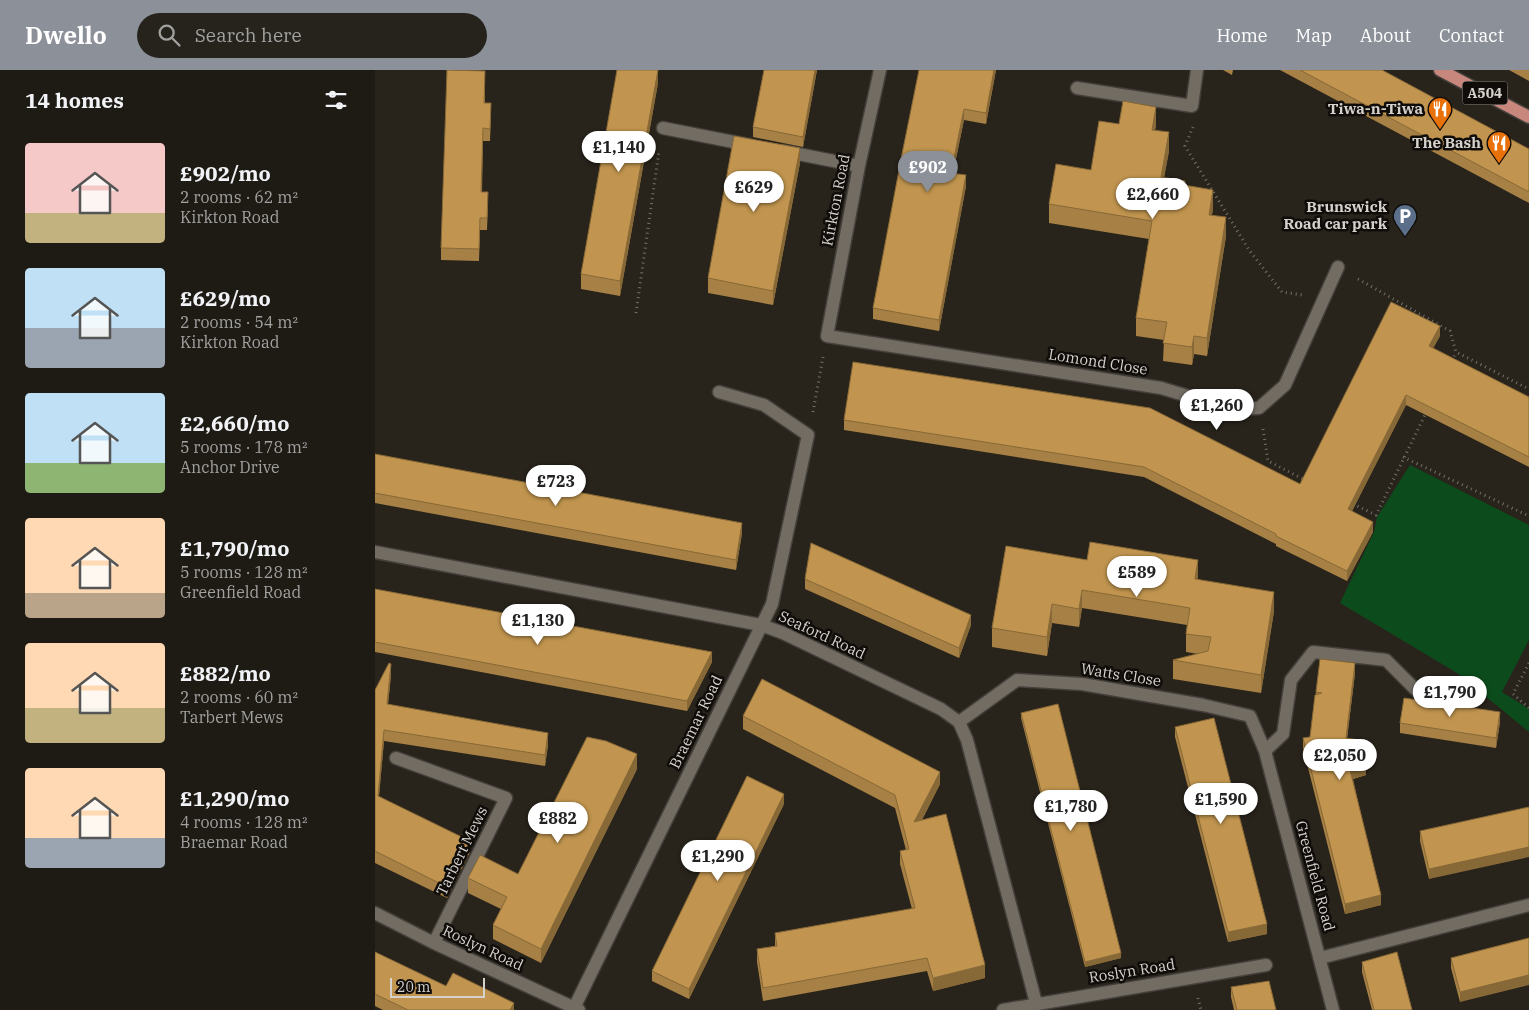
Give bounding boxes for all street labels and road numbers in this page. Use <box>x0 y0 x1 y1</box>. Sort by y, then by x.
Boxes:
road number: A504 <box>1463 82 1507 104</box>
street label: Kirkton Road <box>817 152 854 247</box>
street label: Lomond Close <box>1047 344 1149 379</box>
street label: Seaford Road <box>776 606 869 663</box>
street label: Watts Close <box>1080 659 1163 690</box>
street label: Braemar Road <box>665 672 726 771</box>
street label: Tarbert Mews <box>432 803 491 898</box>
street label: Greenfield Road <box>1292 819 1339 933</box>
street label: Roslyn Road <box>440 921 527 975</box>
street label: Roslyn Road <box>1087 954 1176 987</box>

